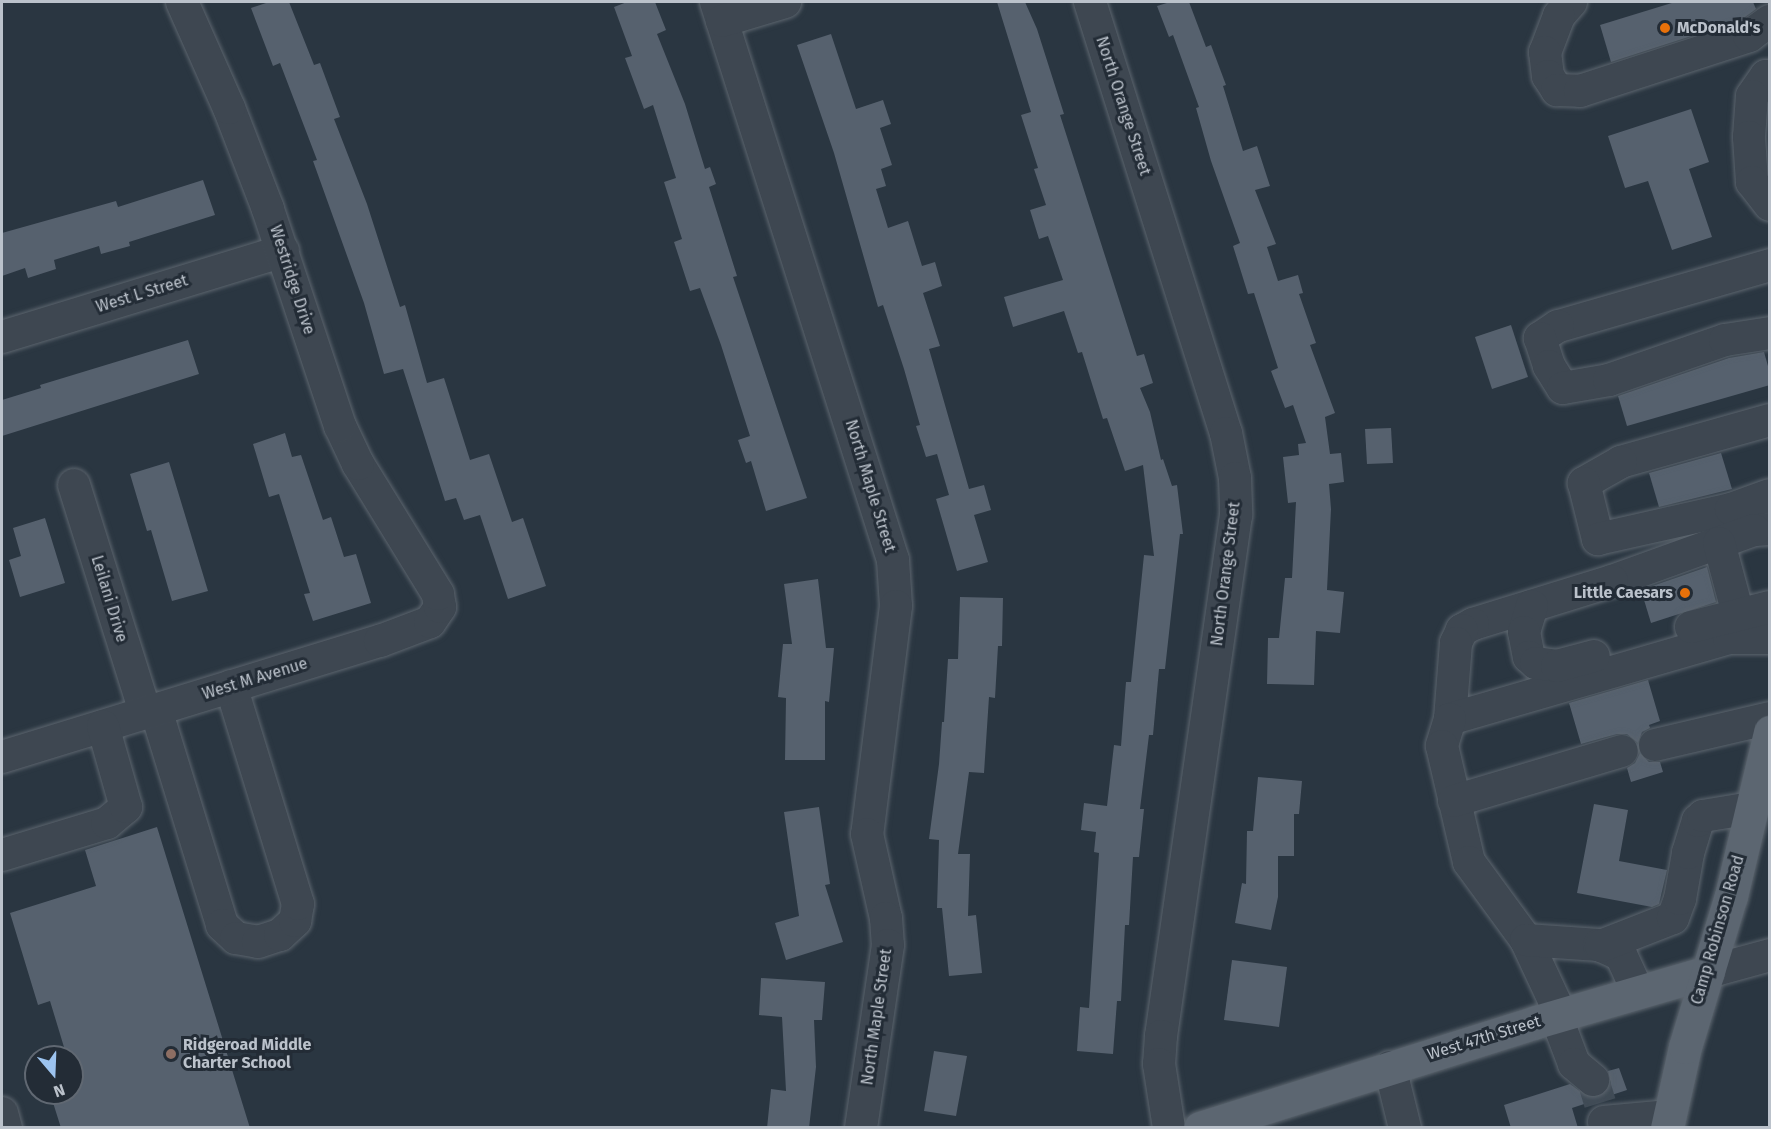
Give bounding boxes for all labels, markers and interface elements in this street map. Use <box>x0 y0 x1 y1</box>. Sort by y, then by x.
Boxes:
place label: McDonald's <box>1677 18 1760 38</box>
marker: McDonald's <box>1658 21 1672 35</box>
street label: North Orange Street <box>1091 34 1155 178</box>
street label: Westridge Drive <box>265 223 319 337</box>
street label: West L Street <box>94 271 190 317</box>
street label: North Maple Street <box>841 417 899 555</box>
street label: North Orange Street <box>1208 501 1244 647</box>
street label: Leilani Drive <box>87 553 131 645</box>
place label: Little Caesars <box>1574 583 1673 603</box>
marker: Little Caesars <box>1678 586 1692 600</box>
street label: West M Avenue <box>200 654 310 704</box>
street label: Camp Robinson Road <box>1687 853 1749 1007</box>
street label: North Maple Street <box>858 948 896 1086</box>
street label: West 47th Street <box>1425 1012 1543 1064</box>
place label: Ridgeroad Middle Charter School <box>183 1035 311 1073</box>
north arrow <box>24 1045 84 1105</box>
marker: Ridgeroad Middle Charter School <box>164 1047 178 1061</box>
text: N <box>51 1080 67 1101</box>

